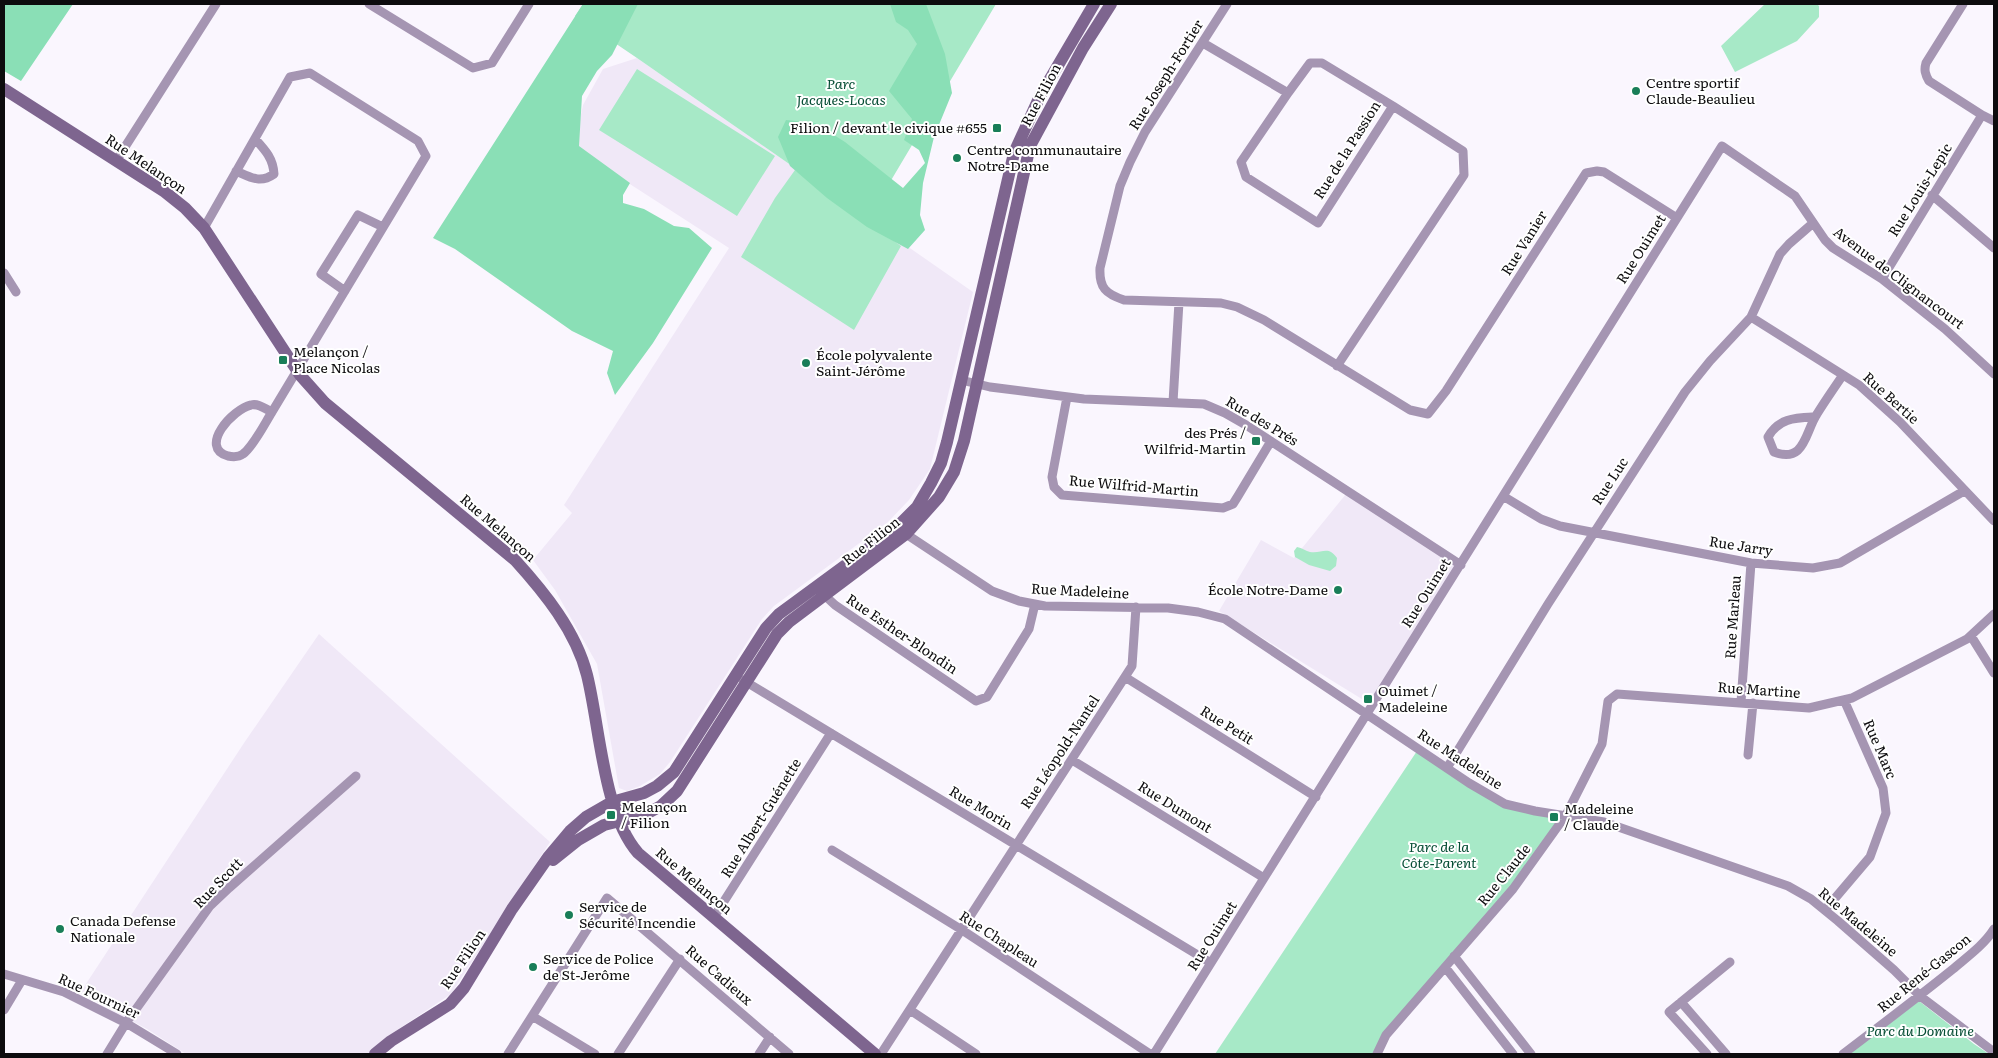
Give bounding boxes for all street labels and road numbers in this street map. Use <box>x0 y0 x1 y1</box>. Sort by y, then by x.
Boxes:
street label: Rue Joseph-Fortier <box>1123 15 1207 133</box>
street label: Rue Filion <box>1015 60 1065 129</box>
street label: Rue de la Passion <box>1308 96 1384 202</box>
street label: Rue Melançon <box>102 128 191 198</box>
street label: Rue Louis-Lepic <box>1882 139 1956 240</box>
street label: Rue Vanier <box>1495 206 1551 279</box>
street label: Rue Ouimet <box>1611 209 1670 287</box>
street label: Avenue de Clignancourt <box>1830 221 1970 333</box>
street label: Rue Bertie <box>1859 367 1924 428</box>
street label: Rue des Prés <box>1222 391 1303 450</box>
street label: Rue Luc <box>1586 453 1632 508</box>
street label: Rue Wilfrid-Martin <box>1068 469 1200 501</box>
street label: Rue Melançon <box>456 489 541 566</box>
street label: Rue Filion <box>837 511 903 569</box>
street label: Rue Jarry <box>1708 530 1775 560</box>
street label: Rue Ouimet <box>1396 553 1455 631</box>
street label: Rue Marleau <box>1719 574 1745 659</box>
street label: Rue Madeleine <box>1031 577 1130 603</box>
street label: Rue Esther-Blondin <box>843 588 962 678</box>
street label: Rue Martine <box>1717 676 1801 702</box>
street label: Rue Léopold-Nantel <box>1015 690 1104 812</box>
street label: Rue Petit <box>1197 700 1258 749</box>
street label: Rue Marc <box>1859 716 1902 782</box>
street label: Rue Madeleine <box>1414 723 1507 793</box>
street label: Rue Albert-Guénette <box>715 754 805 881</box>
street label: Rue Dumont <box>1135 775 1217 837</box>
street label: Rue Morin <box>946 780 1017 834</box>
street label: Rue Claude <box>1472 839 1534 910</box>
street label: Rue Melançon <box>652 842 737 918</box>
street label: Rue Scott <box>188 852 247 912</box>
street label: Rue Madeleine <box>1815 882 1903 960</box>
street label: Rue Ouimet <box>1182 896 1241 974</box>
street label: Rue Chapleau <box>956 905 1043 971</box>
street label: Rue Filion <box>435 925 490 992</box>
street label: Rue René-Gascon <box>1872 928 1974 1016</box>
street label: Rue Cadieux <box>682 940 758 1009</box>
street label: Rue Fournier <box>55 967 144 1023</box>

